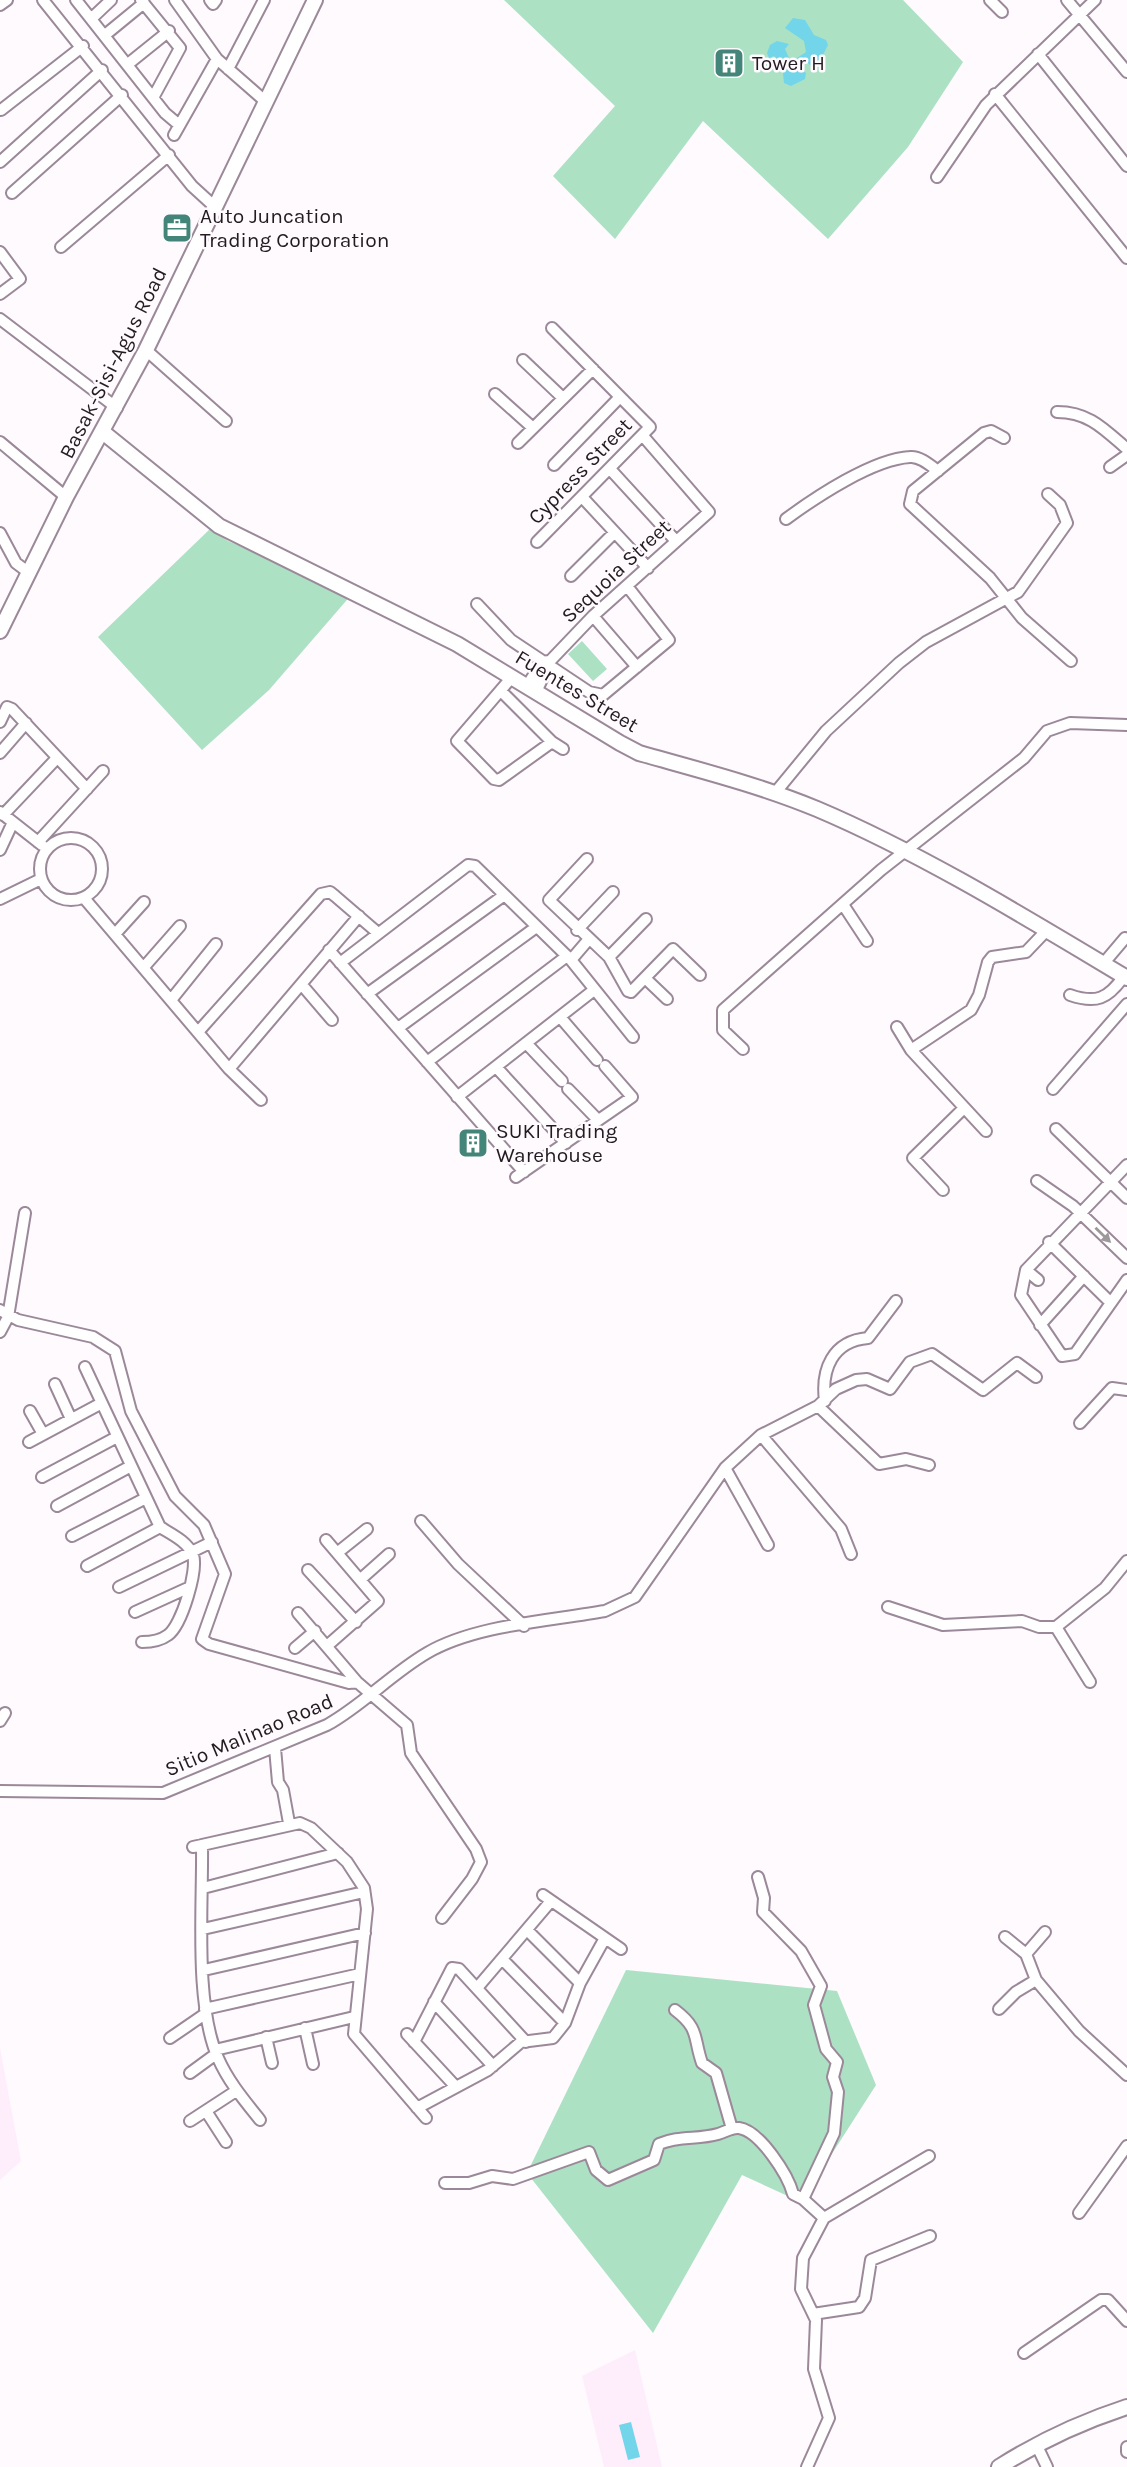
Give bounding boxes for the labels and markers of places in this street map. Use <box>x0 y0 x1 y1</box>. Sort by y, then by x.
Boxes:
building icon: Tower H <box>712 46 746 80</box>
place label: Tower H <box>752 51 825 75</box>
place label: Auto Juncation Trading Corporation <box>200 204 390 252</box>
office icon: Auto Juncation Trading Corporation <box>160 211 194 245</box>
place label: SUKI Trading Warehouse <box>496 1119 618 1167</box>
building icon: SUKI Trading Warehouse <box>456 1126 490 1160</box>

